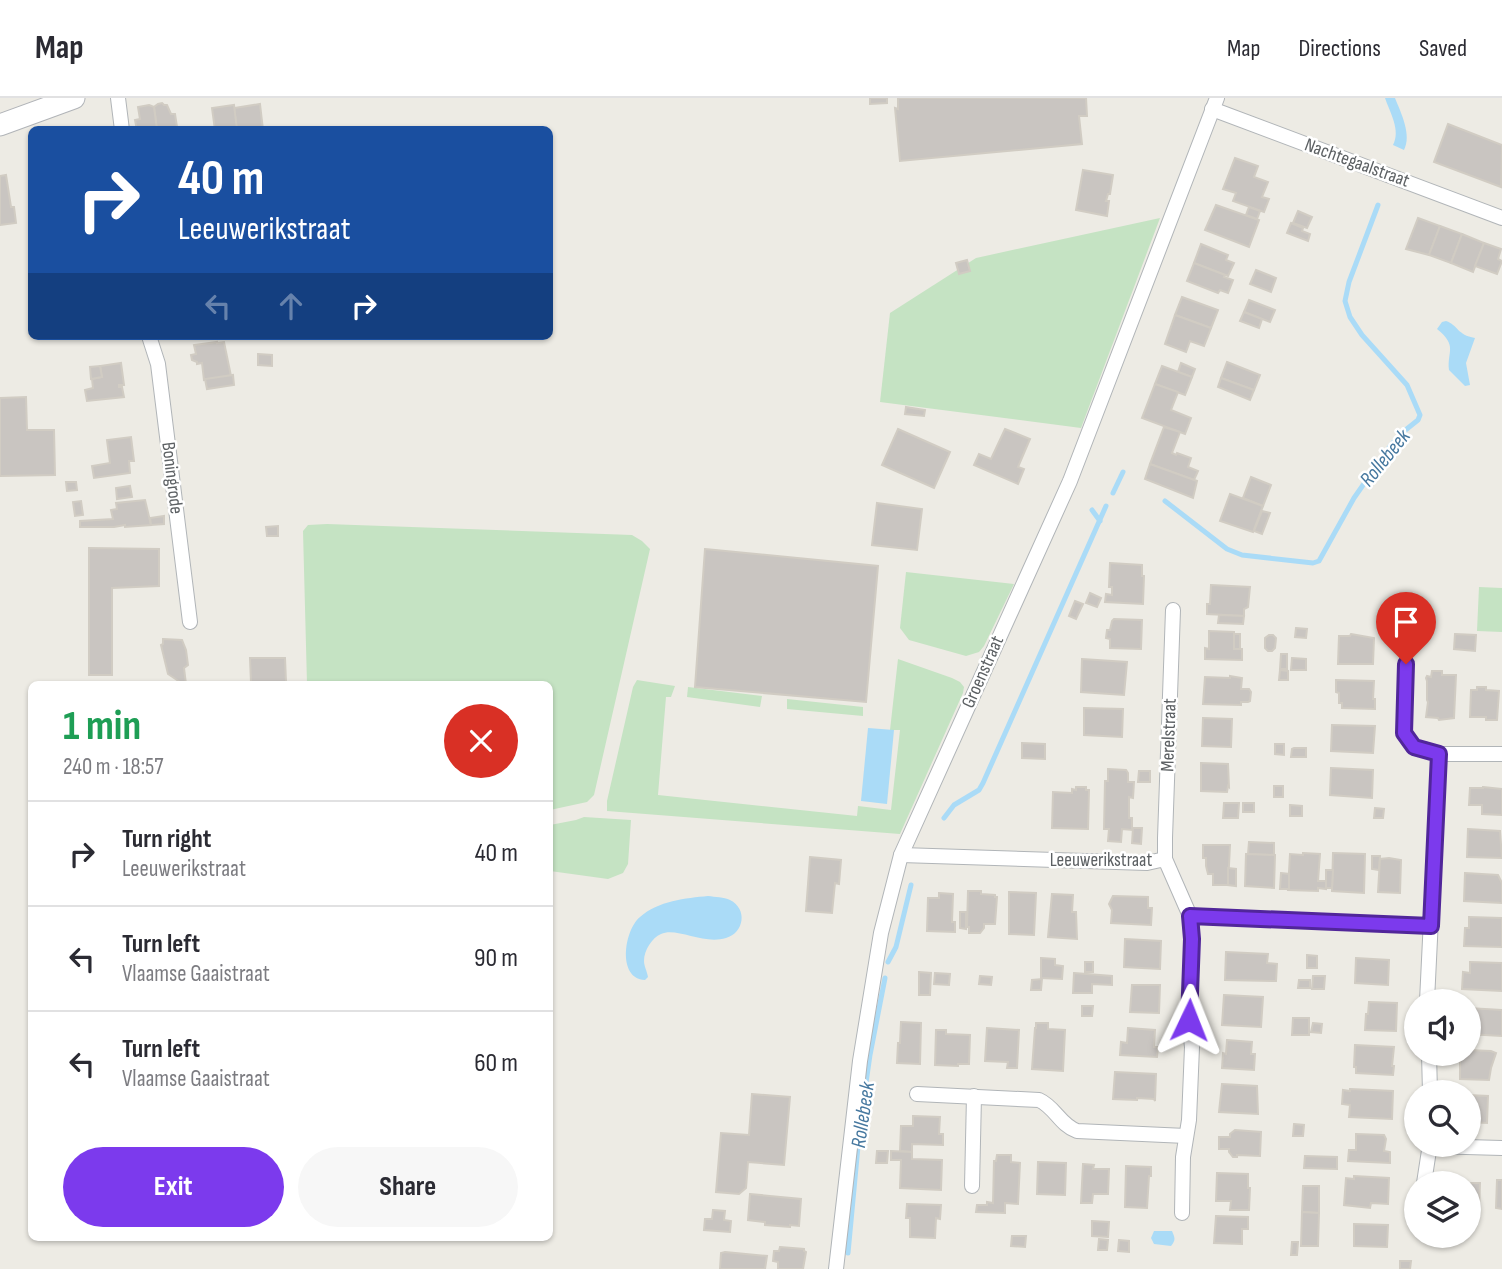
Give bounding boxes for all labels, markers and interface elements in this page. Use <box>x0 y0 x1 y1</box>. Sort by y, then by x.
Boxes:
text: Map <box>35 28 84 68</box>
text: Map <box>1227 34 1260 63</box>
text: Directions <box>1298 34 1381 63</box>
text: Saved <box>1419 34 1467 63</box>
street label: Nachtegaalstraat <box>1301 133 1413 193</box>
text: 40 m <box>178 150 264 209</box>
icon: right <box>63 154 154 245</box>
text: Leeuwerikstraat <box>178 210 351 249</box>
icon: left <box>199 287 237 325</box>
icon: ahead <box>272 287 310 325</box>
icon: right <box>345 287 383 325</box>
water label: Rollebeek <box>1354 423 1416 492</box>
street label: Boningrode <box>156 441 188 515</box>
pin <box>1376 592 1436 664</box>
icon: arrive <box>1387 603 1425 641</box>
street label: Groenstraat <box>957 632 1009 712</box>
street label: Merelstraat <box>1156 698 1182 772</box>
text: 1 min <box>63 701 141 752</box>
button: close <box>444 704 518 778</box>
text: 240 m · 18:57 <box>63 753 163 781</box>
text: Turn right <box>122 824 211 855</box>
icon: right <box>63 835 101 873</box>
text: 40 m <box>475 838 518 869</box>
street label: Leeuwerikstraat <box>1050 849 1152 872</box>
text: Leeuwerikstraat <box>122 855 246 883</box>
text: Turn left <box>122 929 200 960</box>
icon: left <box>63 940 101 978</box>
text: 90 m <box>474 943 518 974</box>
text: Vlaamse Gaaistraat <box>122 960 270 988</box>
position arrow <box>1152 983 1226 1057</box>
map controls <box>1404 989 1481 1248</box>
button: sound <box>1404 989 1481 1066</box>
text: Turn left <box>122 1034 200 1065</box>
icon: left <box>63 1045 101 1083</box>
text: 60 m <box>474 1048 518 1079</box>
text: Vlaamse Gaaistraat <box>122 1065 270 1093</box>
water label: Rollebeek <box>846 1079 880 1150</box>
button: search <box>1404 1080 1481 1157</box>
button: Exit <box>63 1147 284 1227</box>
button: Share <box>298 1147 518 1227</box>
button: layers <box>1404 1171 1481 1248</box>

